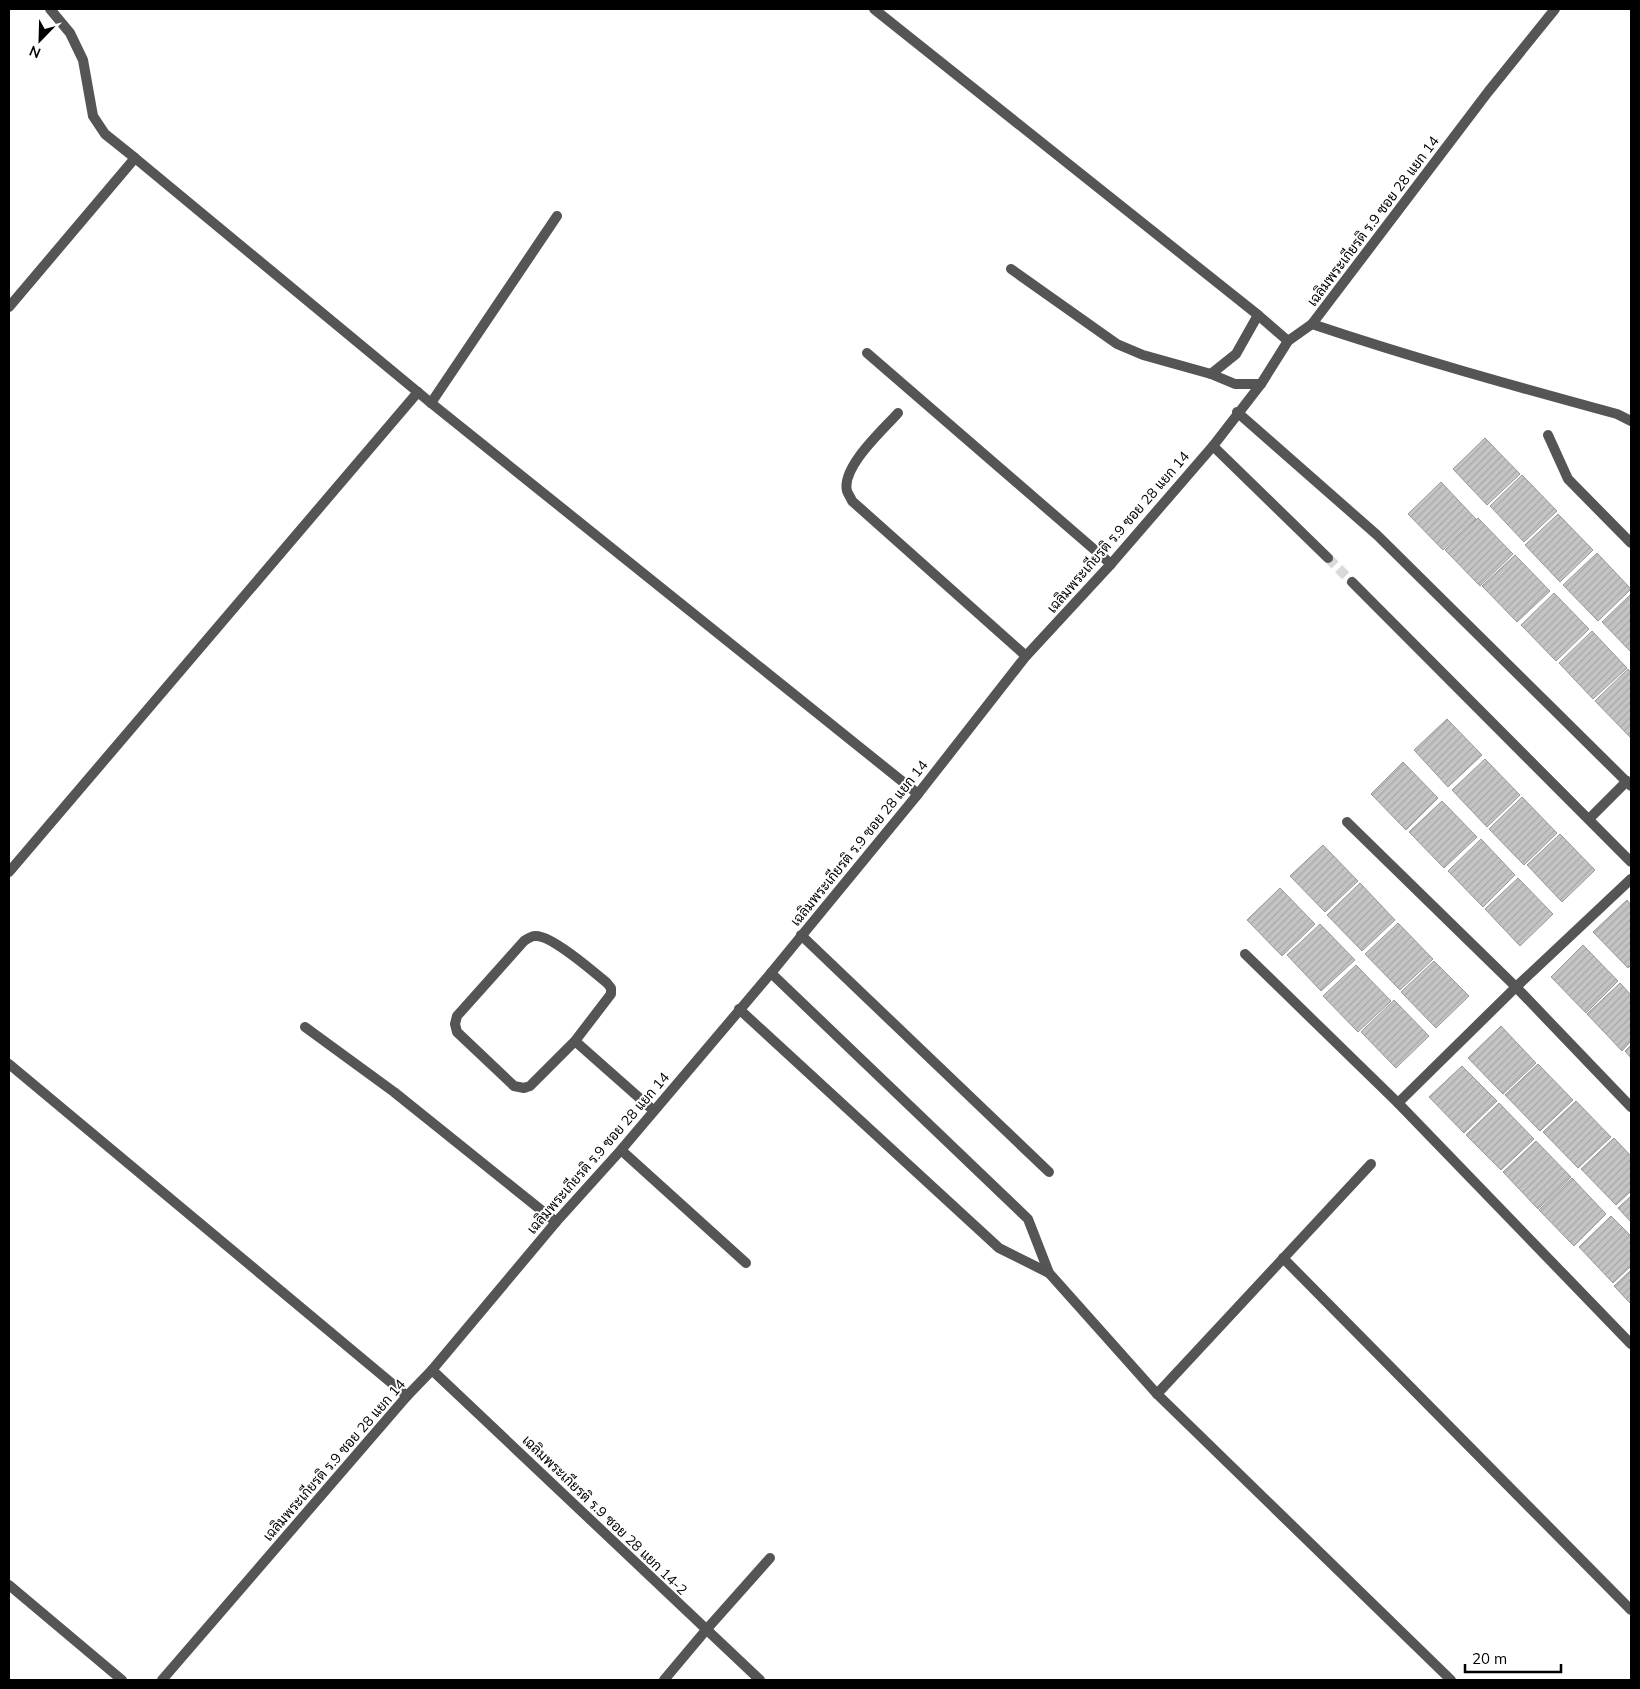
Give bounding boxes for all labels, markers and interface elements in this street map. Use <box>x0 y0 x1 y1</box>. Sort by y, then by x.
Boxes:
north arrow <box>15 15 65 65</box>
text: N <box>27 42 43 62</box>
street label: เฉลิมพระเกียรติ ร.9 ซอย 28 แยก 14 <box>1303 132 1443 310</box>
street label: เฉลิมพระเกียรติ ร.9 ซอย 28 แยก 14 <box>1043 447 1194 617</box>
street label: เฉลิมพระเกียรติ ร.9 ซอย 28 แยก 14 <box>786 756 932 930</box>
street label: เฉลิมพระเกียรติ ร.9 ซอย 28 แยก 14 <box>523 1068 674 1238</box>
street label: เฉลิมพระเกียรติ ร.9 ซอย 28 แยก 14 <box>259 1375 410 1545</box>
street label: เฉลิมพระเกียรติ ร.9 ซอย 28 แยก 14-2 <box>519 1431 691 1599</box>
scale bar <box>1465 1642 1561 1674</box>
text: 20 m <box>1472 1649 1507 1668</box>

